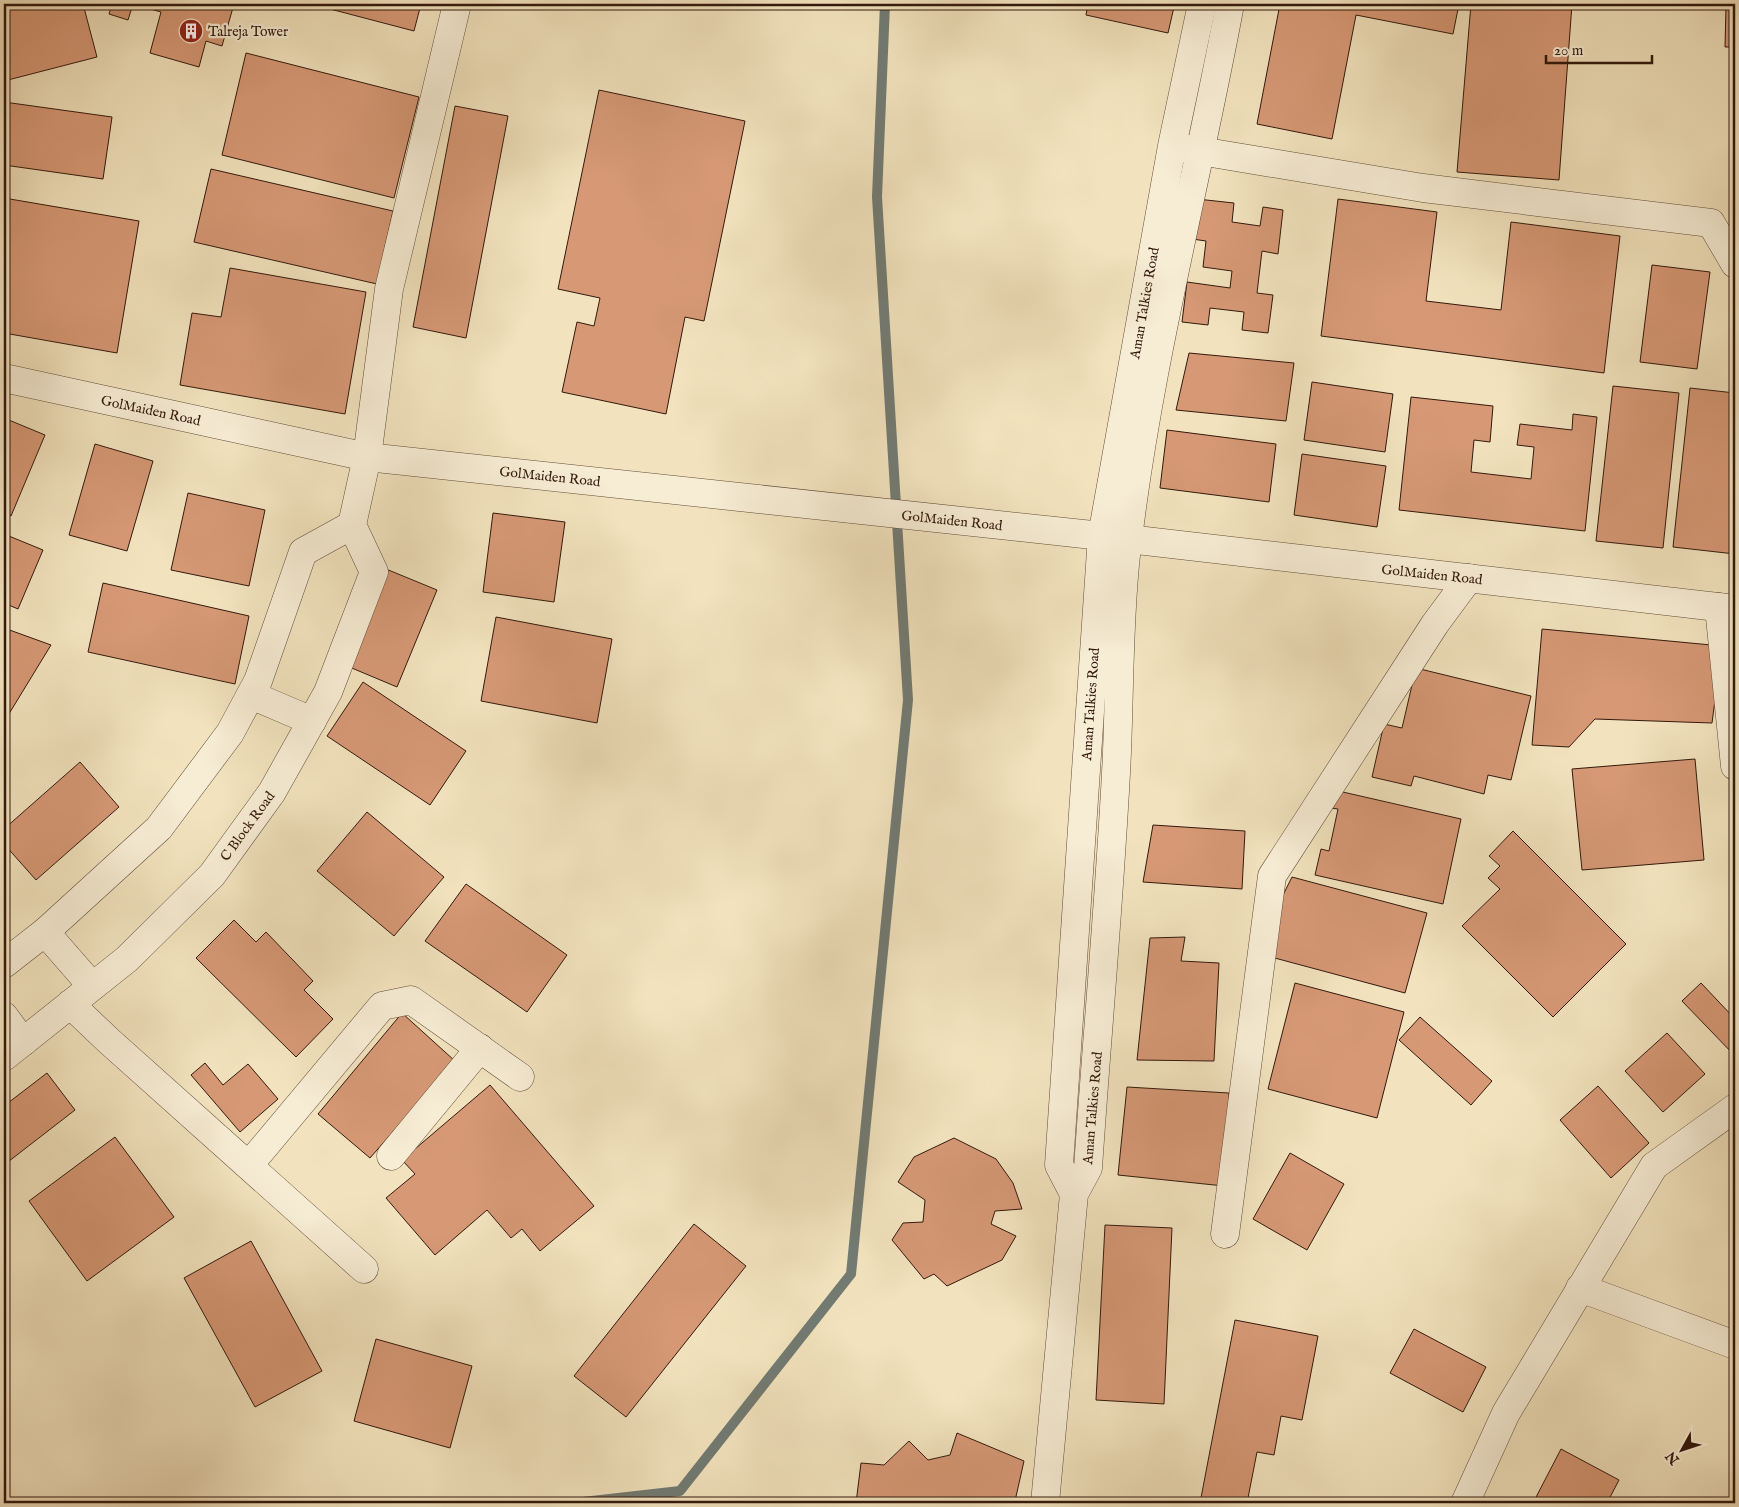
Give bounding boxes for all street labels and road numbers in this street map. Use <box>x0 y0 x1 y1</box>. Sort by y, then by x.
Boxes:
street label: Aman Talkies Road <box>1126 245 1164 361</box>
street label: GolMaiden Road <box>99 392 203 430</box>
street label: GolMaiden Road <box>499 463 602 491</box>
street label: GolMaiden Road <box>901 507 1004 535</box>
street label: GolMaiden Road <box>1381 561 1484 589</box>
street label: Aman Talkies Road <box>1078 647 1104 762</box>
street label: C Block Road <box>216 788 279 865</box>
street label: Aman Talkies Road <box>1079 1050 1107 1166</box>

